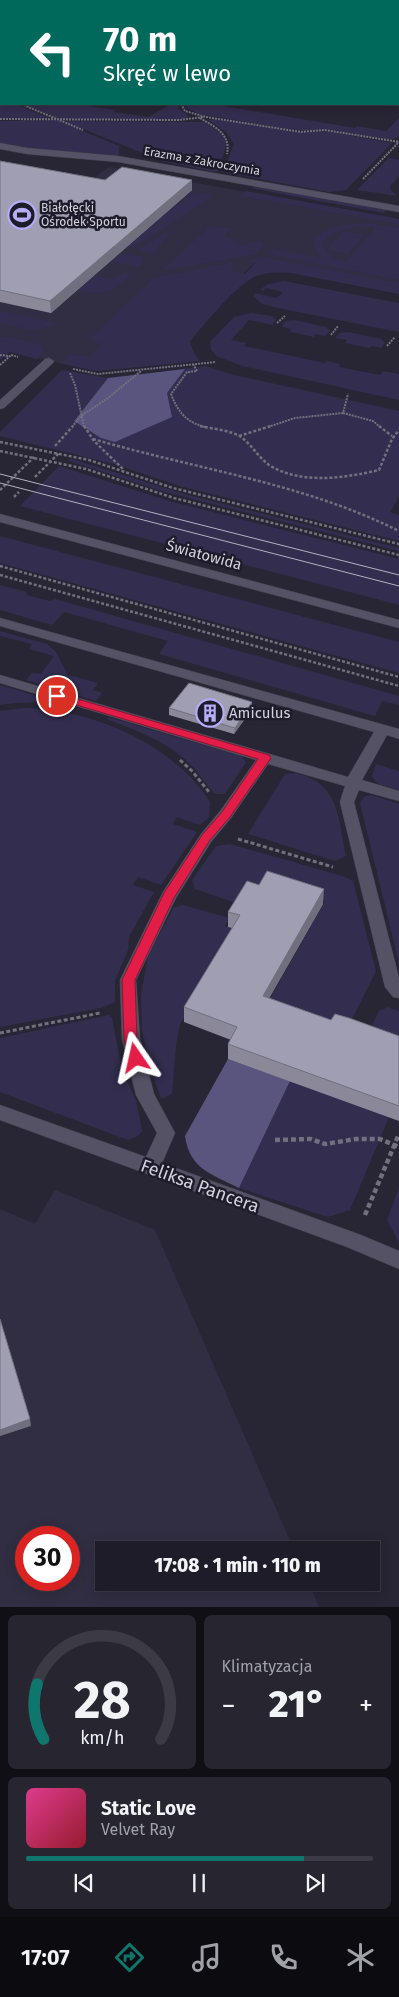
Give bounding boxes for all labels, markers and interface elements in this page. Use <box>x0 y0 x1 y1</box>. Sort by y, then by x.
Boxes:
text: 70 m <box>103 18 177 60</box>
icon: left <box>20 20 85 85</box>
text: Skręć w lewo <box>103 60 231 87</box>
street label: Erazma z Zakroczymia <box>143 144 261 178</box>
sports icon: Białołęcki Ośrodek Sportu <box>7 200 37 230</box>
place label: Białołęcki Ośrodek Sportu <box>41 201 126 229</box>
street label: Światowida <box>164 536 244 574</box>
pin <box>36 675 78 717</box>
icon: arrive <box>43 682 71 710</box>
building icon: Amiculus <box>195 698 225 728</box>
place label: Amiculus <box>229 704 291 722</box>
position arrow <box>109 1031 161 1083</box>
street label: Feliksa Pancera <box>138 1154 262 1218</box>
speed limit sign: 30 <box>15 1526 80 1591</box>
text: 17:08 · 1 min · 110 m <box>154 1554 321 1577</box>
text: Klimatyzacja <box>222 1657 312 1676</box>
text: 28 <box>73 1669 130 1732</box>
text: 21° <box>269 1681 326 1727</box>
text: − <box>222 1689 236 1722</box>
text: + <box>359 1689 373 1722</box>
text: km/h <box>80 1727 124 1749</box>
text: Static Love <box>101 1797 196 1820</box>
text: Velvet Ray <box>101 1820 175 1839</box>
icon: previous <box>70 1869 98 1897</box>
icon: pause <box>185 1869 213 1897</box>
icon: next <box>301 1869 329 1897</box>
icon: directions <box>112 1940 147 1975</box>
icon: music <box>189 1940 224 1975</box>
icon: phone <box>266 1940 301 1975</box>
icon: climate <box>343 1940 378 1975</box>
text: 17:07 <box>21 1944 70 1971</box>

